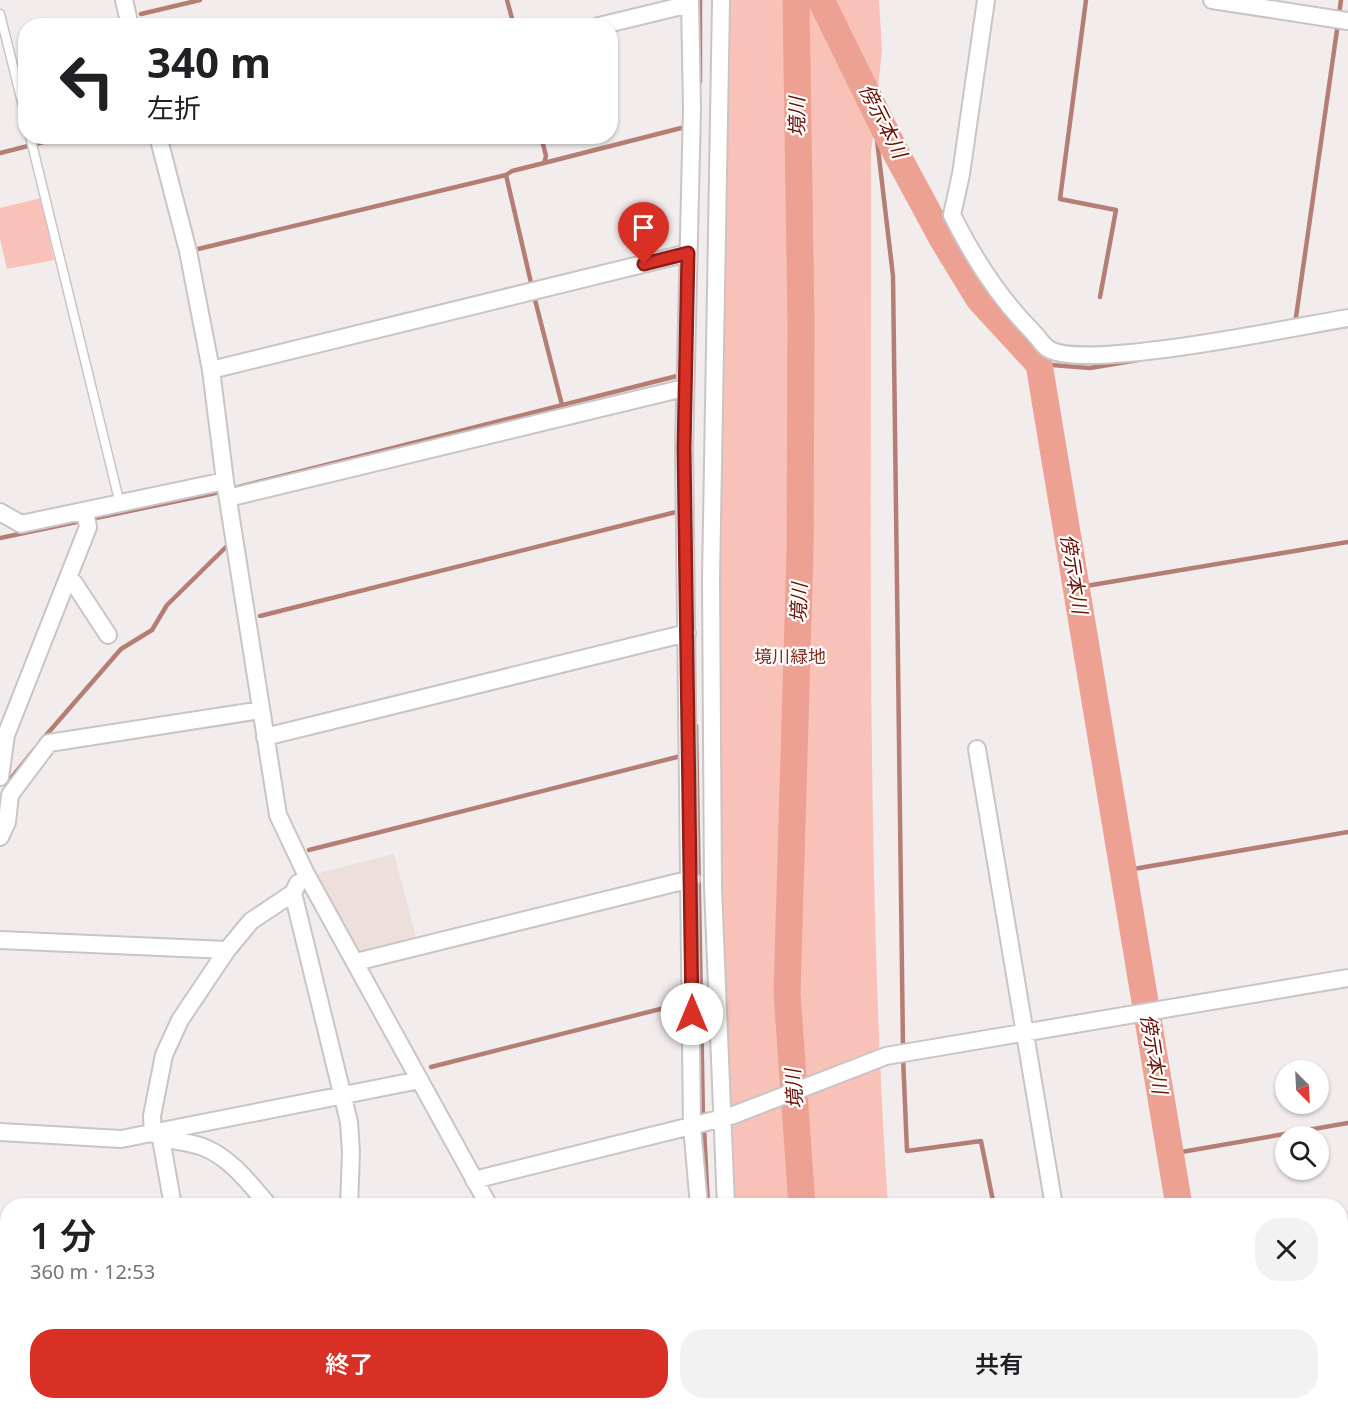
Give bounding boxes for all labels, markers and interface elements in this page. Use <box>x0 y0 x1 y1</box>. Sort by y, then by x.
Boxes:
text: 340 m <box>147 33 271 90</box>
icon: left <box>48 42 126 120</box>
water label: 傍示本川 <box>853 79 915 164</box>
text: 左折 <box>147 89 201 126</box>
water label: 境川 <box>783 95 810 137</box>
pin <box>618 202 669 264</box>
icon: arrive <box>627 211 660 244</box>
water label: 傍示本川 <box>1055 532 1094 618</box>
water label: 境川 <box>784 581 813 623</box>
park label: 境川緑地 <box>754 644 826 668</box>
position arrow <box>660 982 724 1046</box>
water label: 傍示本川 <box>1135 1012 1174 1098</box>
north arrow <box>1275 1060 1329 1114</box>
map controls <box>1275 1060 1329 1180</box>
water label: 境川 <box>778 1066 808 1110</box>
button: search <box>1275 1126 1329 1180</box>
text: 1 分 <box>30 1211 96 1260</box>
button: close <box>1255 1218 1318 1281</box>
text: 360 m · 12:53 <box>30 1258 155 1285</box>
button: 終了 <box>30 1329 668 1398</box>
button: 共有 <box>680 1329 1318 1398</box>

